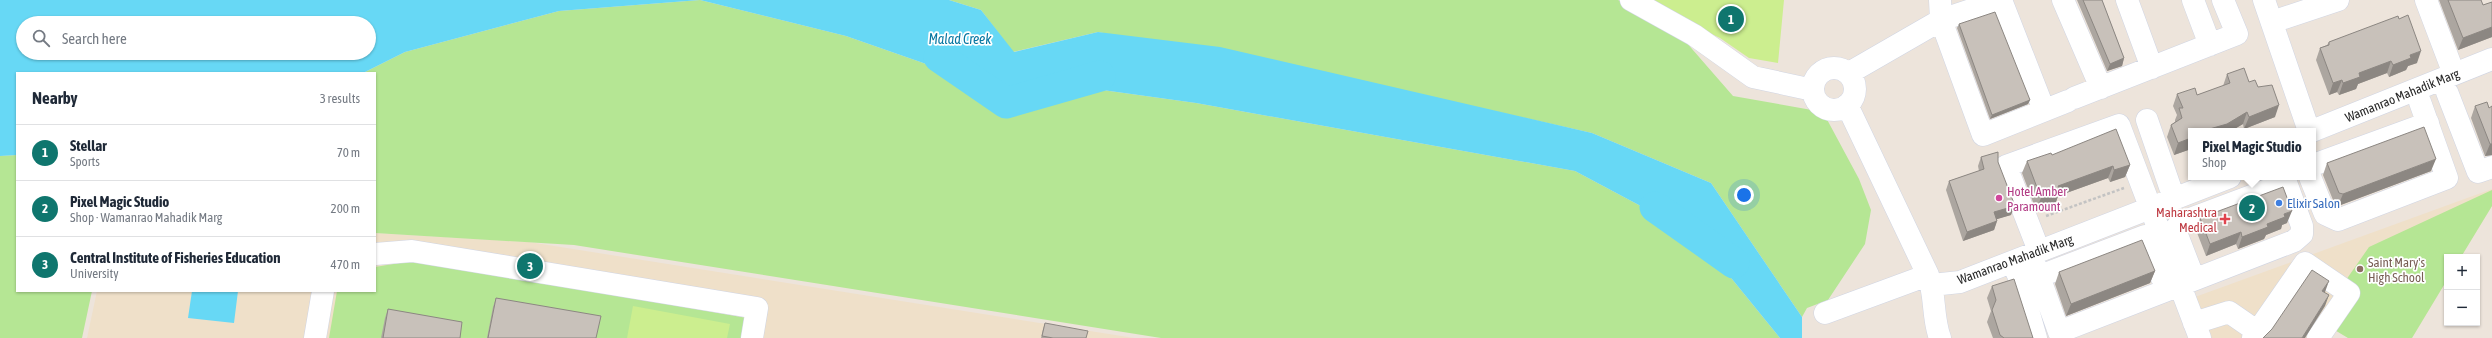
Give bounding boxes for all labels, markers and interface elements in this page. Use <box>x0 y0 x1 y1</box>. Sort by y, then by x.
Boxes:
pin: 1 <box>1718 4 1744 34</box>
search box <box>16 16 376 60</box>
icon: search <box>30 27 52 49</box>
text: Search here <box>62 30 127 47</box>
water label: Malad Creek <box>928 31 992 47</box>
street label: Wamanrao Mahadik Marg <box>2343 66 2462 125</box>
text: Nearby <box>32 88 78 108</box>
text: 3 results <box>320 91 360 106</box>
popup <box>2188 128 2316 180</box>
text: Stellar <box>70 137 107 154</box>
text: Pixel Magic Studio <box>2202 138 2302 155</box>
text: 1 <box>42 145 48 160</box>
text: 70 m <box>337 145 360 160</box>
text: Sports <box>70 154 100 169</box>
text: Shop <box>2202 155 2226 170</box>
place label: Hotel Amber Paramount <box>2007 184 2067 214</box>
your location <box>1734 185 1754 205</box>
text: Pixel Magic Studio <box>70 193 169 210</box>
marker: Hotel Amber Paramount <box>1994 193 2004 203</box>
pin: 2 <box>2239 193 2265 223</box>
place label: Elixir Salon <box>2287 196 2340 211</box>
marker: Elixir Salon <box>2274 198 2284 208</box>
text: 2 <box>42 201 48 216</box>
text: 200 m <box>331 201 360 216</box>
place label: Maharashtra Medical <box>2156 205 2218 235</box>
text: Shop · Wamanrao Mahadik Marg <box>70 210 222 225</box>
marker: Maharashtra Medical <box>2220 214 2230 224</box>
street label: Wamanrao Mahadik Marg <box>1955 231 2075 287</box>
text: Central Institute of Fisheries Education <box>70 249 281 266</box>
pin: 3 <box>517 251 543 281</box>
map controls <box>2444 254 2480 326</box>
button: + <box>2444 254 2480 290</box>
place label: Saint Mary's High School <box>2368 255 2425 285</box>
text: 3 <box>42 257 48 272</box>
text: 470 m <box>331 257 360 272</box>
marker: Saint Mary's High School <box>2355 264 2365 274</box>
text: University <box>70 266 119 281</box>
button: − <box>2444 290 2480 326</box>

